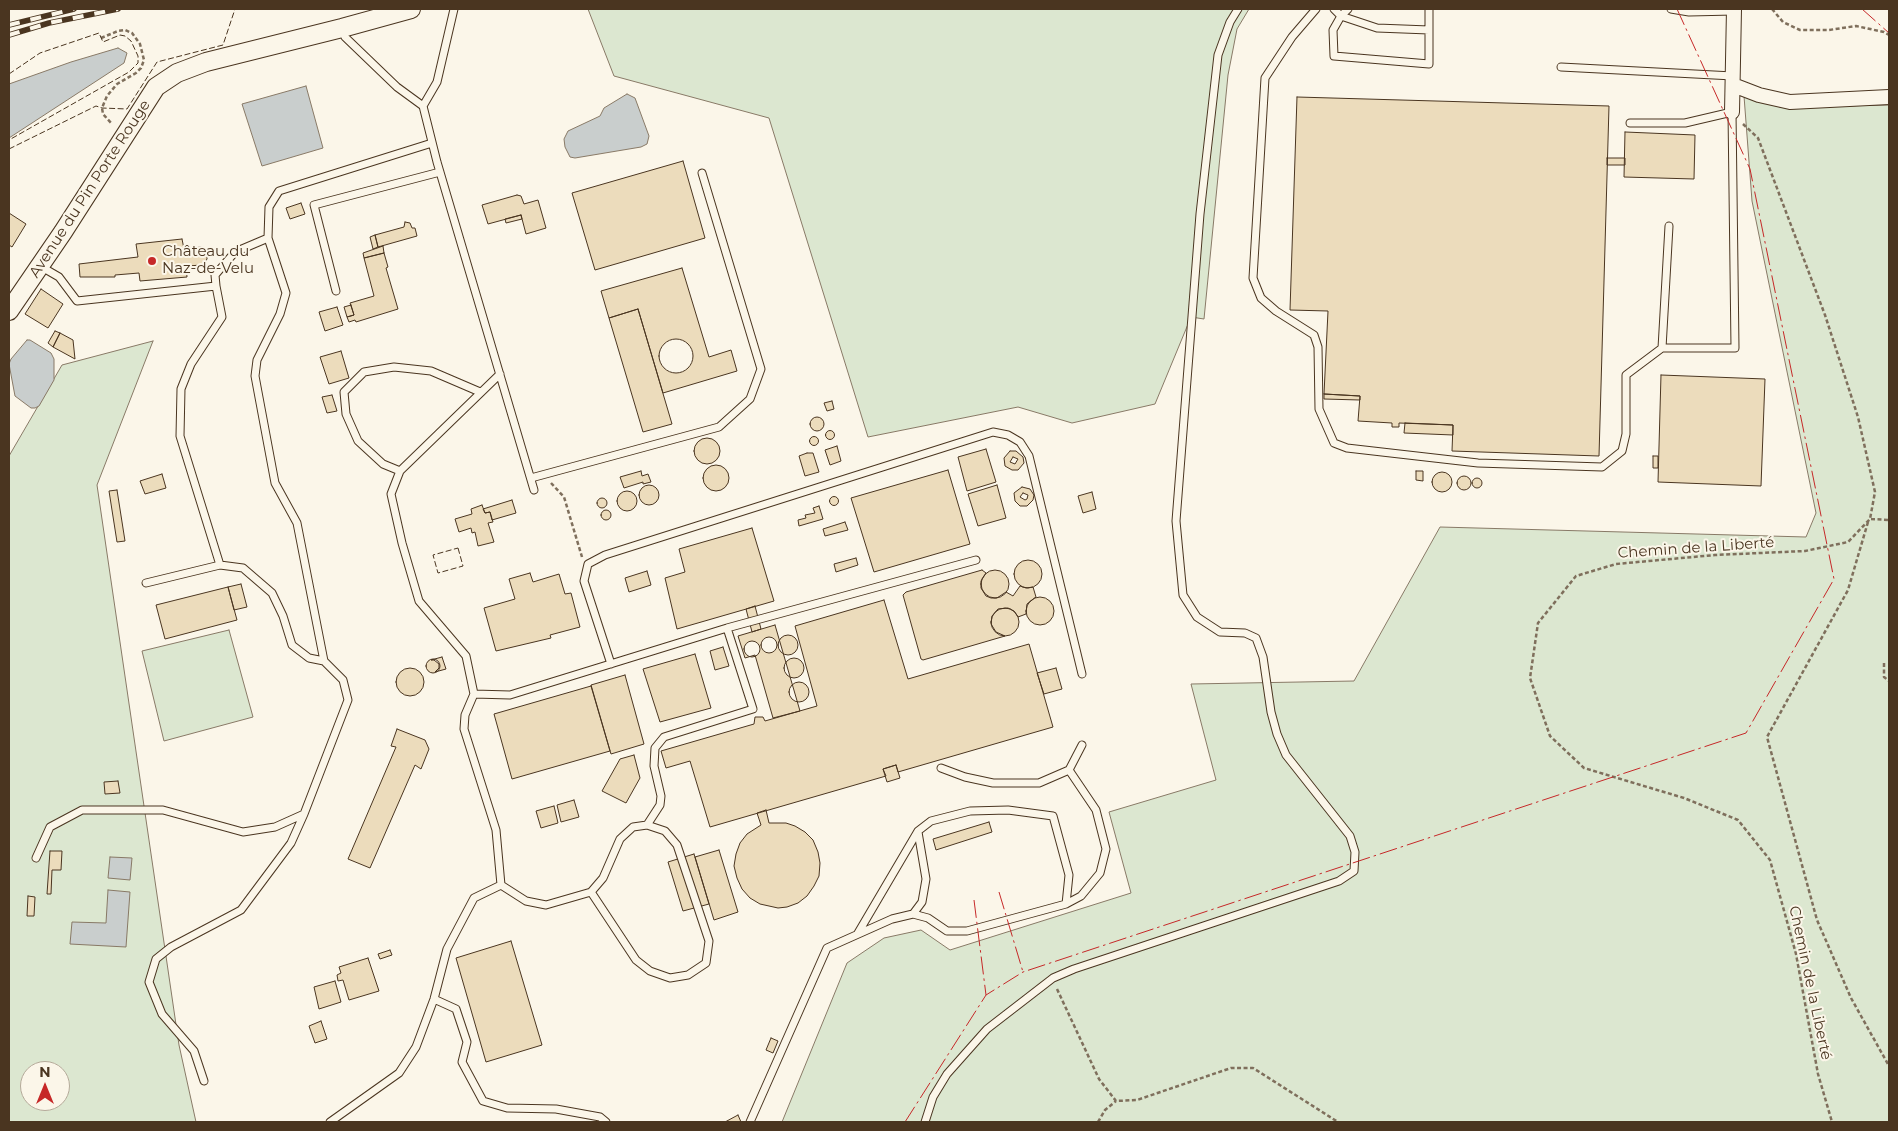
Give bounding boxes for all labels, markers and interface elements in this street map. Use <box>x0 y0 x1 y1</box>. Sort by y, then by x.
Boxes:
street label: Avenue du Pin Porte Rouge <box>26 97 154 281</box>
place label: Château du Naz-de-Velu <box>162 243 254 278</box>
marker: Château du Naz-de-Velu <box>146 255 158 267</box>
street label: Chemin de la Liberté <box>1617 534 1775 562</box>
street label: Chemin de la Liberté <box>1785 904 1835 1062</box>
north arrow <box>20 1061 70 1111</box>
text: N <box>39 1063 51 1081</box>

